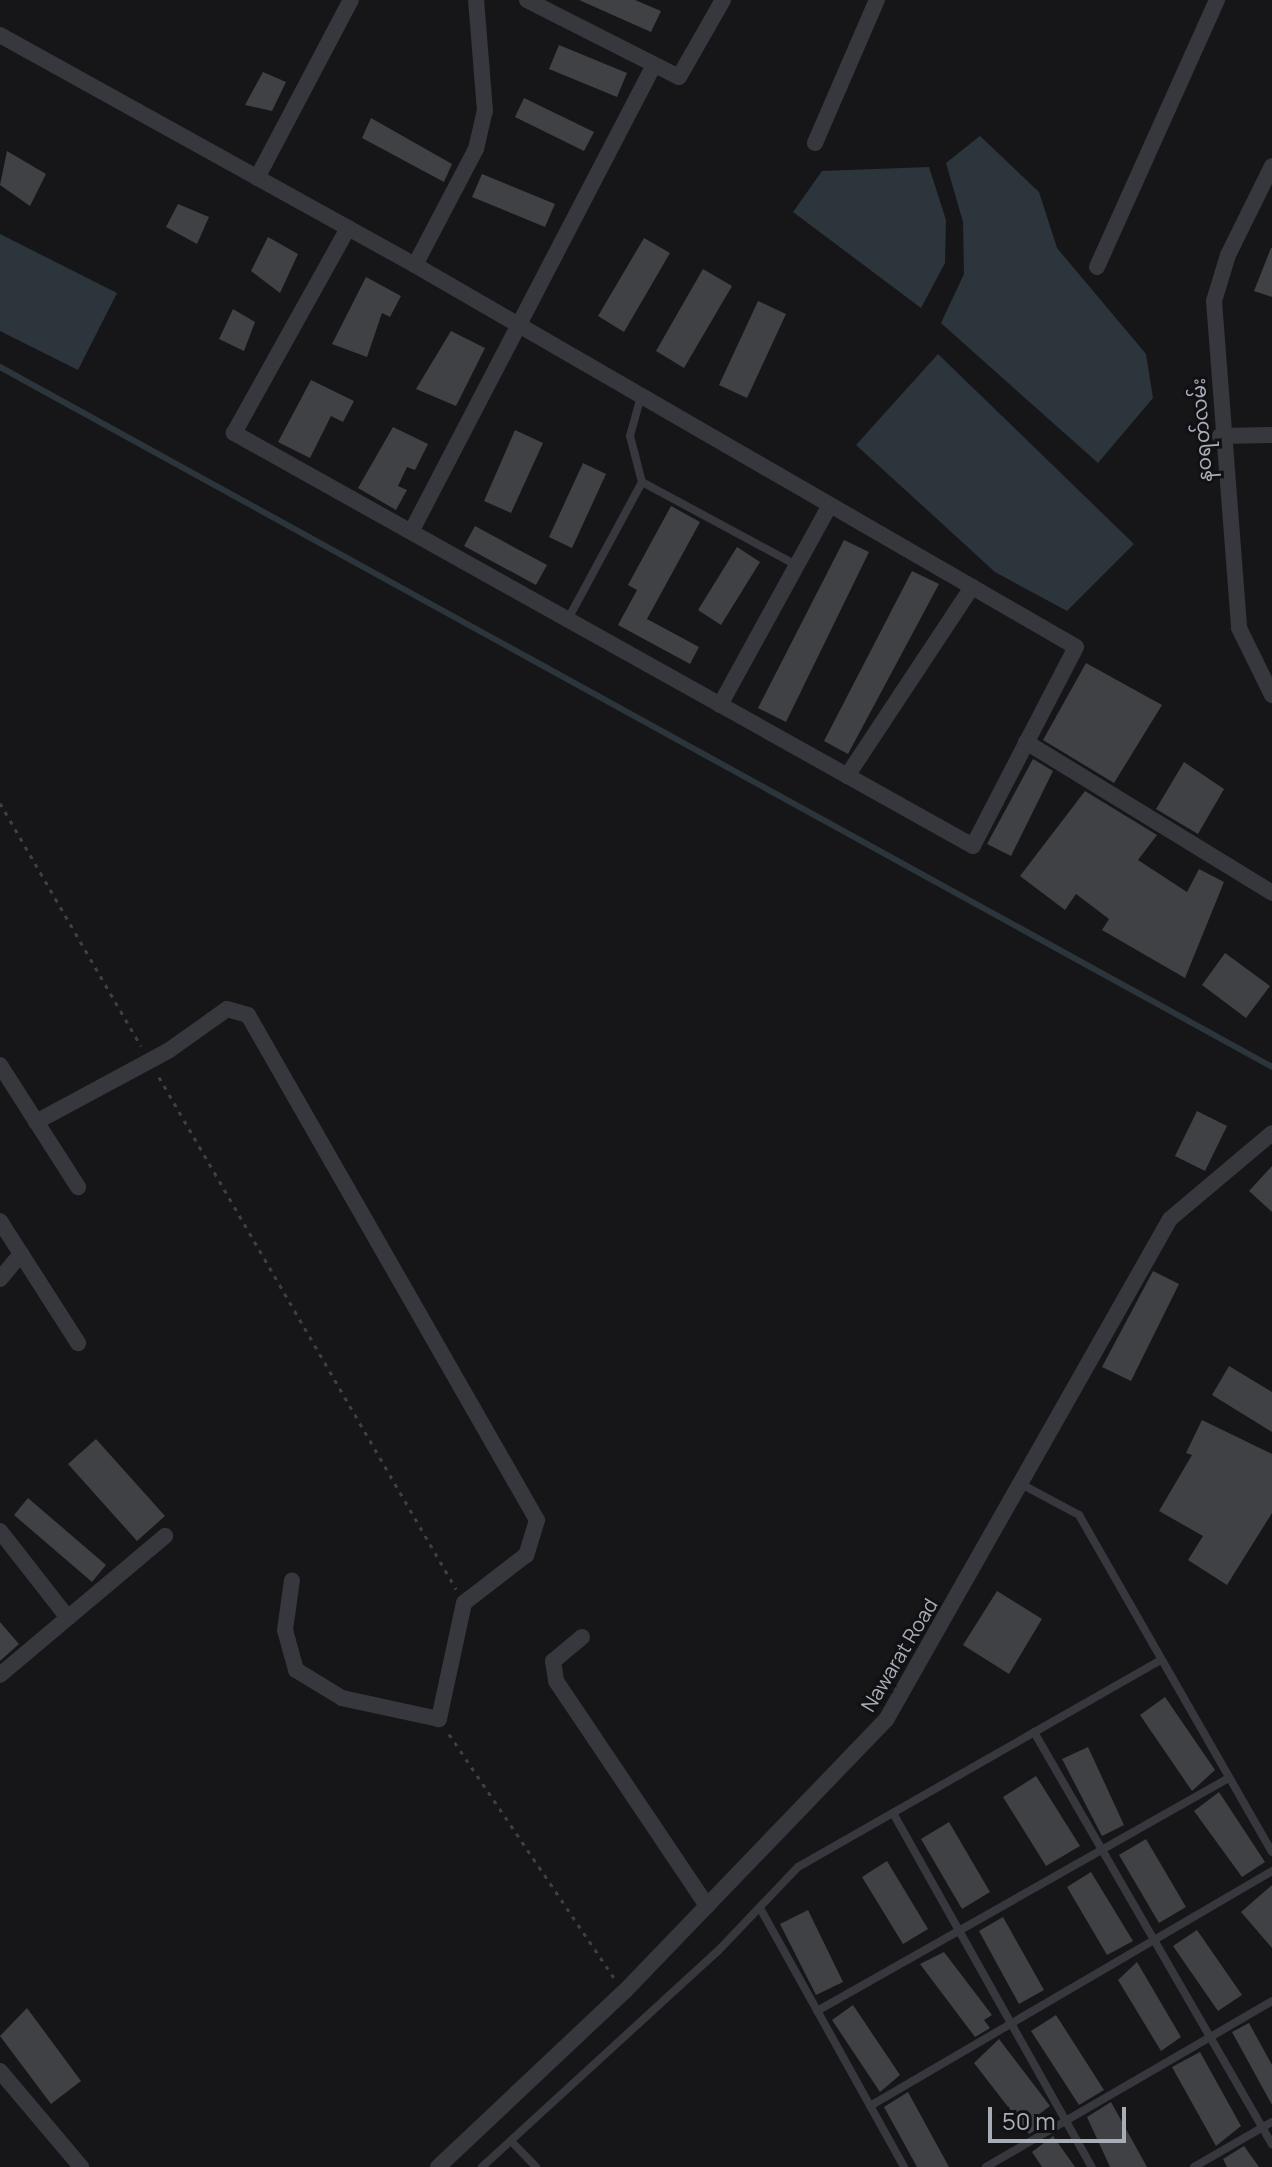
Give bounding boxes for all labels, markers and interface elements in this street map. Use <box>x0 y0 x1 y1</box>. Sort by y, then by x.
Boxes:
street label: နဝရတ်လမ်း <box>1185 377 1217 483</box>
street label: Nawarat Road <box>856 1594 942 1716</box>
scale bar <box>992 2091 1130 2141</box>
text: 50 m <box>1002 2104 1056 2137</box>

